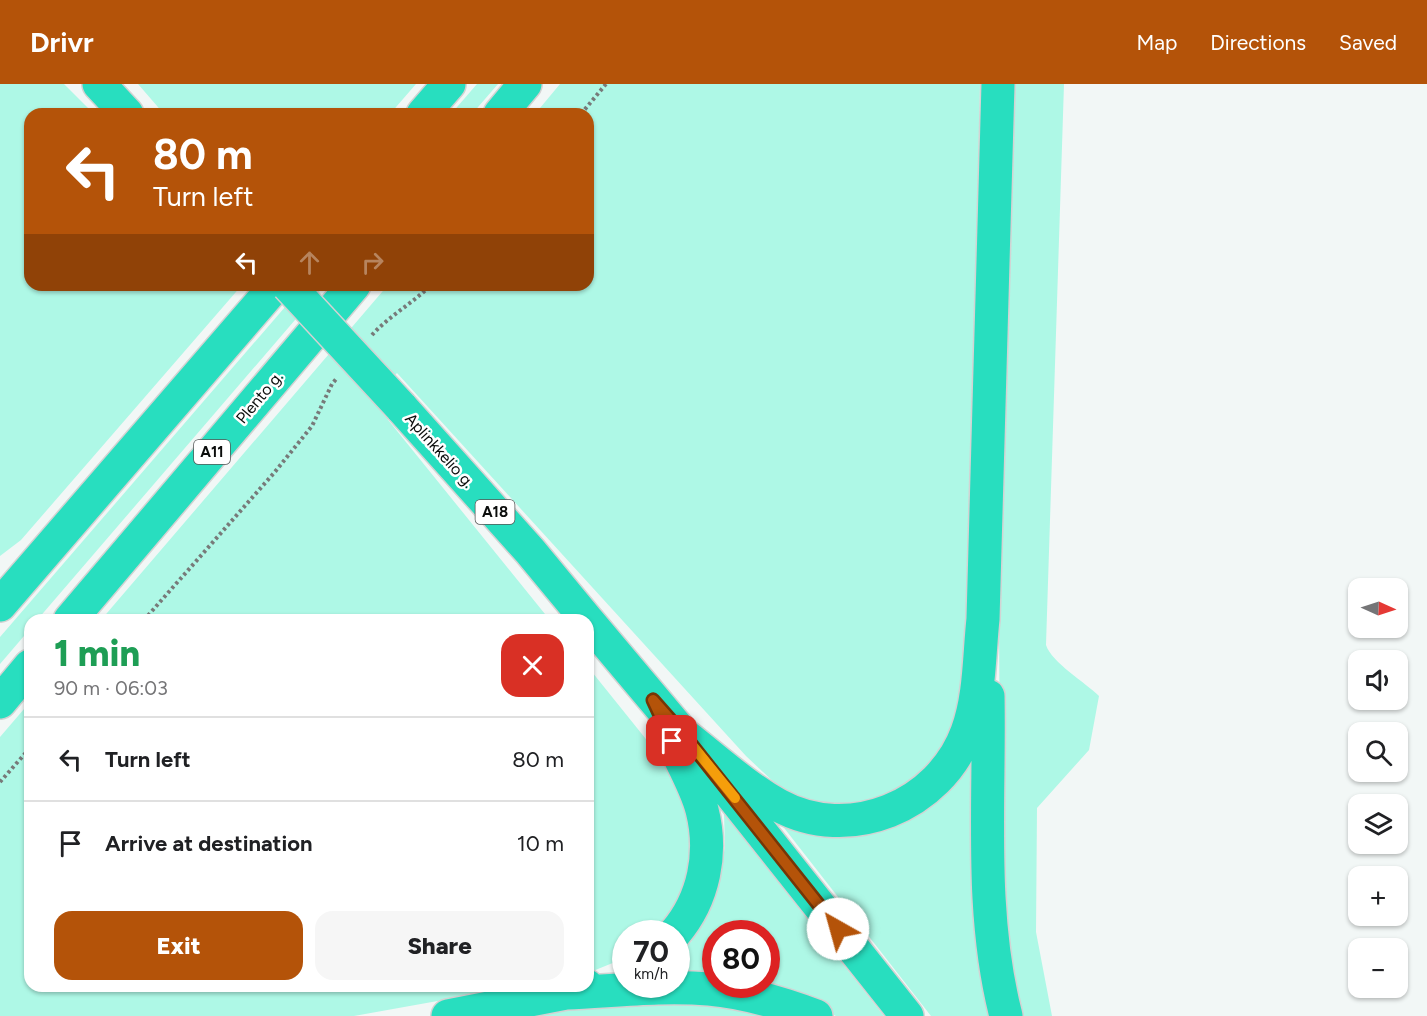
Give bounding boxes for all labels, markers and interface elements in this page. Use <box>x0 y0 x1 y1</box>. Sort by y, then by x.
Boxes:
text: Drivr <box>30 25 94 59</box>
text: Map <box>1136 30 1177 55</box>
text: Directions <box>1210 30 1306 55</box>
text: Saved <box>1339 30 1397 55</box>
text: 80 m <box>153 129 253 180</box>
icon: left <box>54 132 132 210</box>
text: Turn left <box>153 180 253 213</box>
icon: left <box>230 246 263 279</box>
icon: ahead <box>293 246 326 279</box>
icon: right <box>356 246 389 279</box>
street label: Plento g. <box>232 367 287 427</box>
street label: Aplinkkelio g. <box>401 409 478 492</box>
road number: A11 <box>194 440 230 464</box>
road number: A18 <box>476 500 514 524</box>
north arrow <box>1348 578 1408 638</box>
map controls <box>1348 578 1408 998</box>
text: 1 min <box>54 632 140 675</box>
button: close <box>501 634 564 697</box>
button: sound <box>1348 650 1408 710</box>
text: 90 m · 06:03 <box>54 676 168 700</box>
pin <box>646 715 697 766</box>
button: search <box>1348 722 1408 782</box>
icon: arrive <box>655 724 688 757</box>
icon: left <box>54 743 87 776</box>
text: Turn left <box>105 746 191 773</box>
text: 80 m <box>512 746 564 773</box>
button: layers <box>1348 794 1408 854</box>
icon: arrive <box>54 827 87 860</box>
text: Arrive at destination <box>105 830 313 857</box>
text: 10 m <box>517 830 564 857</box>
button: + <box>1348 866 1408 926</box>
position arrow <box>806 897 870 961</box>
button: Exit <box>54 911 303 980</box>
button: Share <box>315 911 564 980</box>
speed limit sign: 80 <box>702 920 780 998</box>
text: 70 <box>633 933 669 970</box>
button: − <box>1348 938 1408 998</box>
text: km/h <box>634 965 668 983</box>

